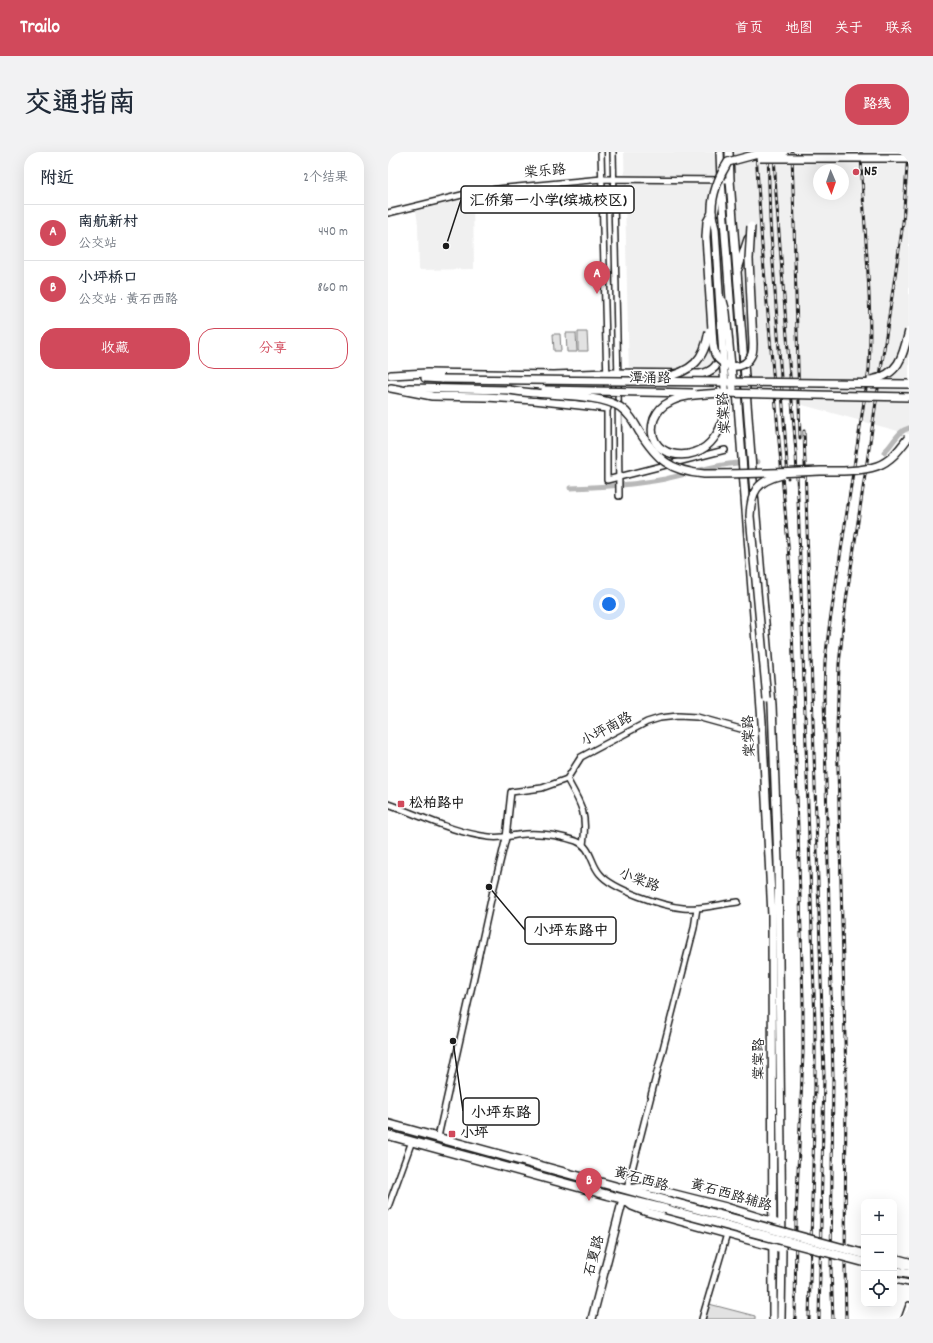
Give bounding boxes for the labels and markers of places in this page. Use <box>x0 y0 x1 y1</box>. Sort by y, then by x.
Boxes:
place label: N5 <box>864 162 878 182</box>
marker: N5 <box>851 167 861 177</box>
callout: 汇侨第一小学(缤城校区) <box>461 186 634 213</box>
pin: A <box>584 261 610 294</box>
place label: 松柏路中 <box>409 794 465 814</box>
marker: 松柏路中 <box>396 799 406 809</box>
callout: 小坪东路中 <box>525 917 616 944</box>
callout: 小坪东路 <box>463 1098 539 1125</box>
place label: 小坪 <box>460 1124 489 1144</box>
marker: 小坪 <box>447 1129 457 1139</box>
pin: B <box>576 1168 602 1201</box>

